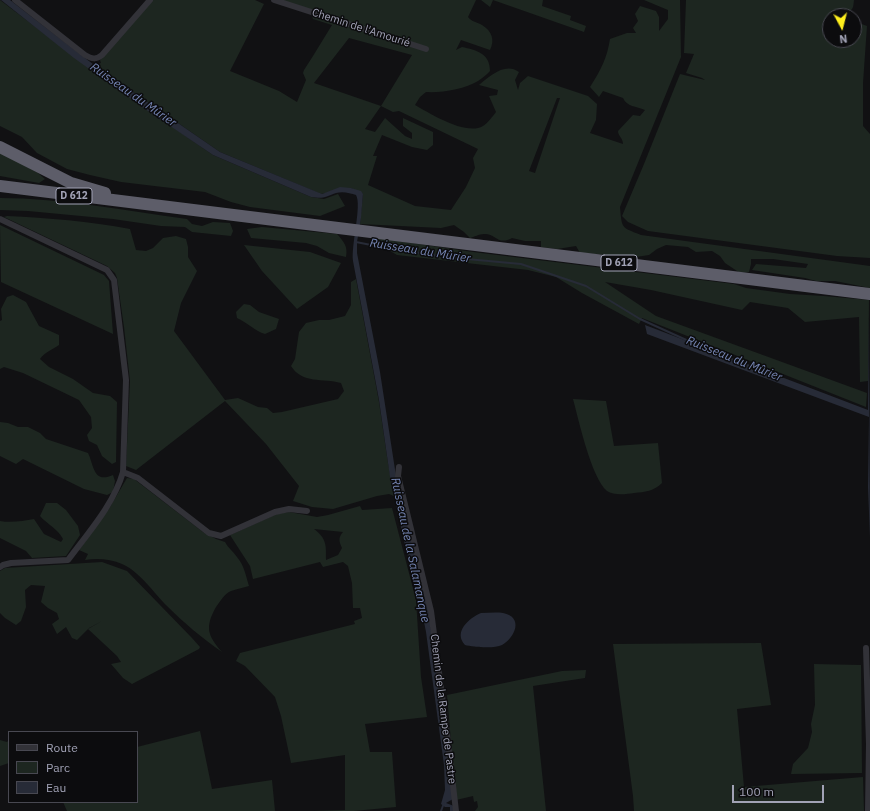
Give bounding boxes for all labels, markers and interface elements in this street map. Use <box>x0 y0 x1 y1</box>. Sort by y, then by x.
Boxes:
street label: Chemin de l'Amourié <box>310 6 412 50</box>
north arrow <box>822 8 862 48</box>
text: N <box>839 31 848 46</box>
water label: Ruisseau du Mûrier <box>87 60 179 130</box>
road number: D 612 <box>56 188 92 204</box>
water label: Ruisseau du Mûrier <box>369 236 471 266</box>
road number: D 612 <box>601 255 637 271</box>
water label: Ruisseau du Mûrier <box>684 333 784 385</box>
water label: Ruisseau de la Salamanque <box>388 476 432 624</box>
street label: Chemin de la Rampe de Pastre <box>427 633 459 785</box>
legend <box>8 731 138 803</box>
text: Route <box>46 740 78 755</box>
text: Parc <box>46 760 70 775</box>
scale bar <box>734 777 826 803</box>
text: Eau <box>46 780 66 795</box>
text: 100 m <box>739 784 774 799</box>

